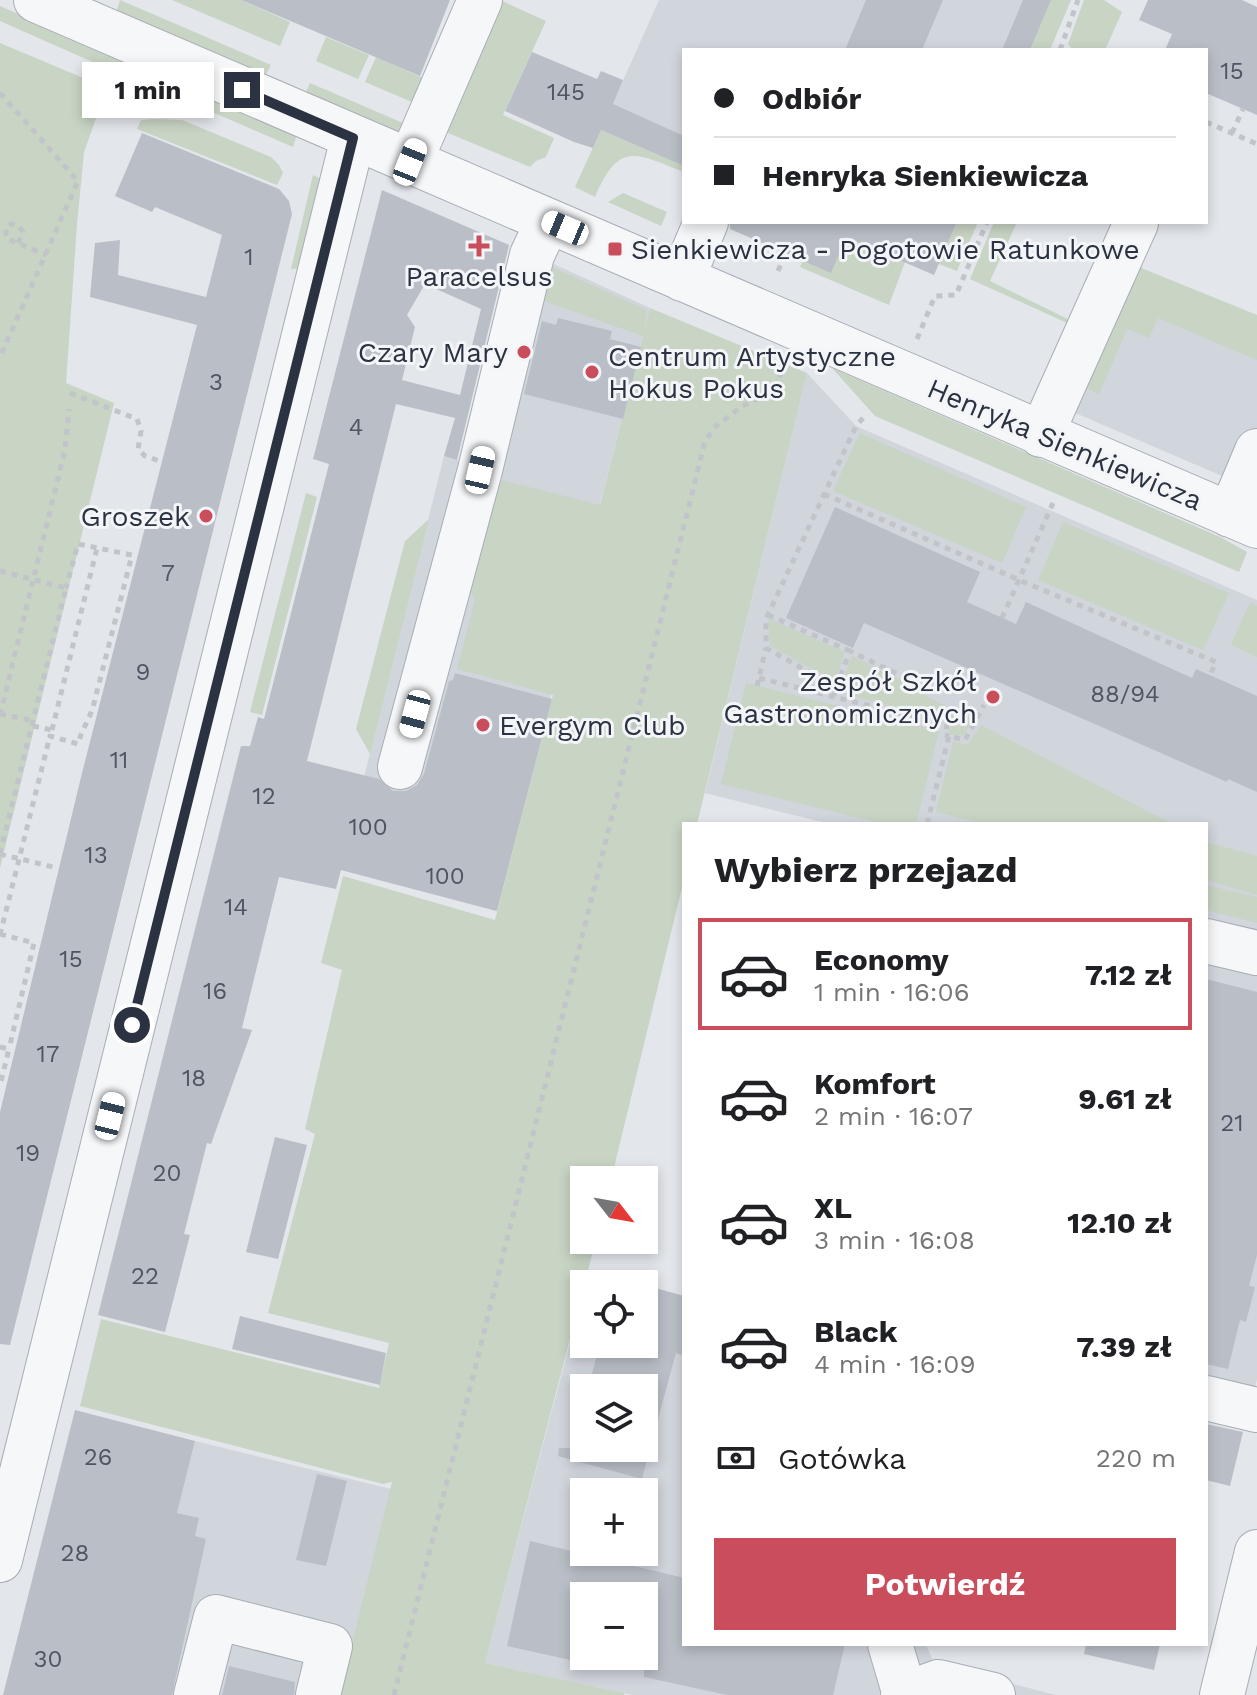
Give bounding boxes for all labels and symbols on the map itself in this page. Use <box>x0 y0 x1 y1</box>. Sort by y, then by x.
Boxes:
house number: 15 <box>1220 57 1244 85</box>
callout: 1 min <box>82 62 214 118</box>
route end <box>224 72 260 108</box>
house number: 145 <box>547 78 585 106</box>
car <box>390 135 430 189</box>
car <box>538 208 592 248</box>
place label: Sienkiewicza - Pogotowie Ratunkowe <box>631 233 1140 266</box>
marker: Paracelsus <box>470 237 488 255</box>
marker: Sienkiewicza - Pogotowie Ratunkowe <box>606 240 624 258</box>
house number: 1 <box>244 243 254 271</box>
place label: Paracelsus <box>405 260 553 293</box>
place label: Czary Mary <box>358 336 509 369</box>
place label: Centrum Artystyczne Hokus Pokus <box>608 340 896 405</box>
marker: Czary Mary <box>515 343 533 361</box>
marker: Centrum Artystyczne Hokus Pokus <box>583 363 601 381</box>
house number: 3 <box>209 368 223 396</box>
street label: Henryka Sienkiewicza <box>922 372 1207 517</box>
house number: 4 <box>349 413 363 441</box>
car <box>463 444 497 496</box>
place label: Groszek <box>80 500 190 533</box>
marker: Groszek <box>197 507 215 525</box>
house number: 7 <box>161 559 175 587</box>
house number: 9 <box>136 658 150 686</box>
place label: Zespół Szkół Gastronomicznych <box>723 665 977 730</box>
house number: 88/94 <box>1090 680 1160 708</box>
car <box>397 688 433 740</box>
marker: Zespół Szkół Gastronomicznych <box>984 688 1002 706</box>
place label: Evergym Club <box>499 709 686 742</box>
marker: Evergym Club <box>474 716 492 734</box>
house number: 11 <box>110 746 128 774</box>
house number: 12 <box>252 782 276 810</box>
house number: 100 <box>348 813 388 841</box>
house number: 13 <box>84 841 108 869</box>
house number: 100 <box>425 862 465 890</box>
house number: 14 <box>224 893 248 921</box>
house number: 15 <box>59 945 83 973</box>
house number: 16 <box>203 977 227 1005</box>
route start <box>114 1007 150 1043</box>
house number: 17 <box>37 1040 59 1068</box>
house number: 18 <box>182 1064 206 1092</box>
car <box>93 1090 127 1142</box>
house number: 21 <box>1220 1109 1244 1137</box>
house number: 19 <box>16 1139 40 1167</box>
house number: 20 <box>153 1159 181 1187</box>
north arrow <box>570 1166 658 1254</box>
house number: 22 <box>131 1262 159 1290</box>
house number: 26 <box>84 1443 112 1471</box>
house number: 28 <box>61 1539 89 1567</box>
house number: 30 <box>34 1645 62 1673</box>

